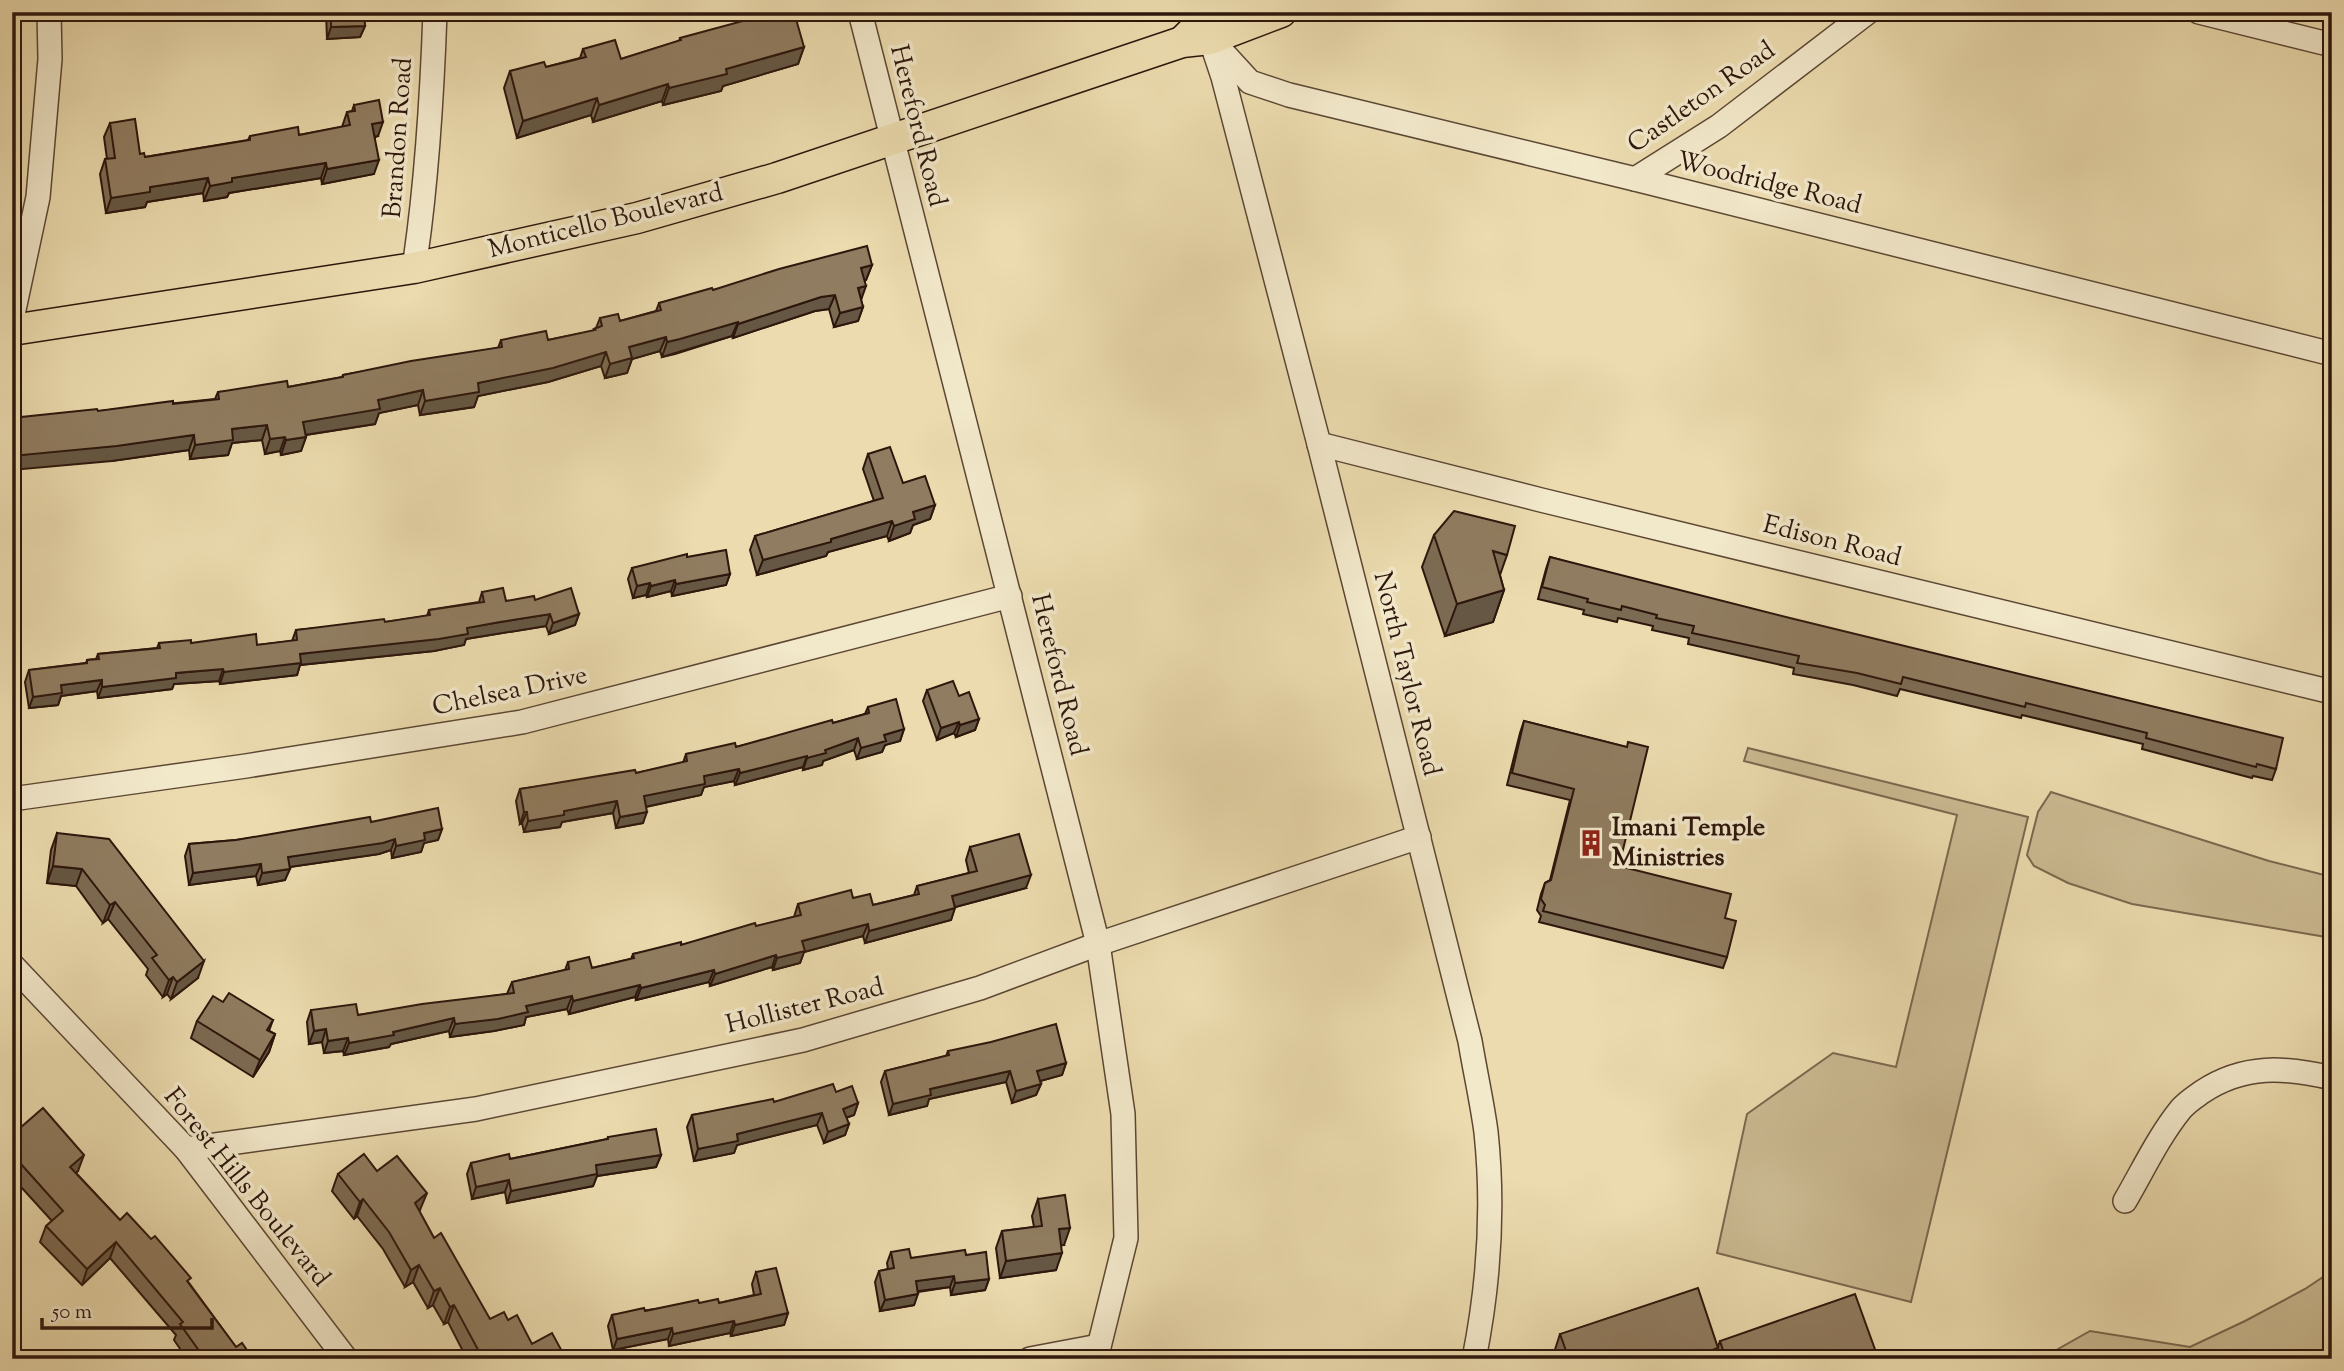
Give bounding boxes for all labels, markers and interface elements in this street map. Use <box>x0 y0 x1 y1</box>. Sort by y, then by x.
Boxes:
street label: Castleton Road <box>1620 33 1784 163</box>
street label: Hereford Road <box>879 41 955 211</box>
street label: Brandon Road <box>375 56 423 220</box>
street label: Woodridge Road <box>1673 143 1866 225</box>
street label: Monticello Boulevard <box>485 175 728 269</box>
street label: Edison Road <box>1759 507 1905 577</box>
street label: North Taylor Road <box>1363 568 1449 780</box>
street label: Hereford Road <box>1020 590 1096 760</box>
street label: Chelsea Drive <box>429 658 591 726</box>
place label: Imani Temple Ministries <box>1612 810 1765 877</box>
building icon: Imani Temple Ministries <box>1576 828 1606 858</box>
street label: Hollister Road <box>722 969 888 1044</box>
street label: Forest Hills Boulevard <box>154 1080 338 1296</box>
scale bar <box>42 1287 212 1331</box>
text: 50 m <box>51 1298 92 1328</box>

